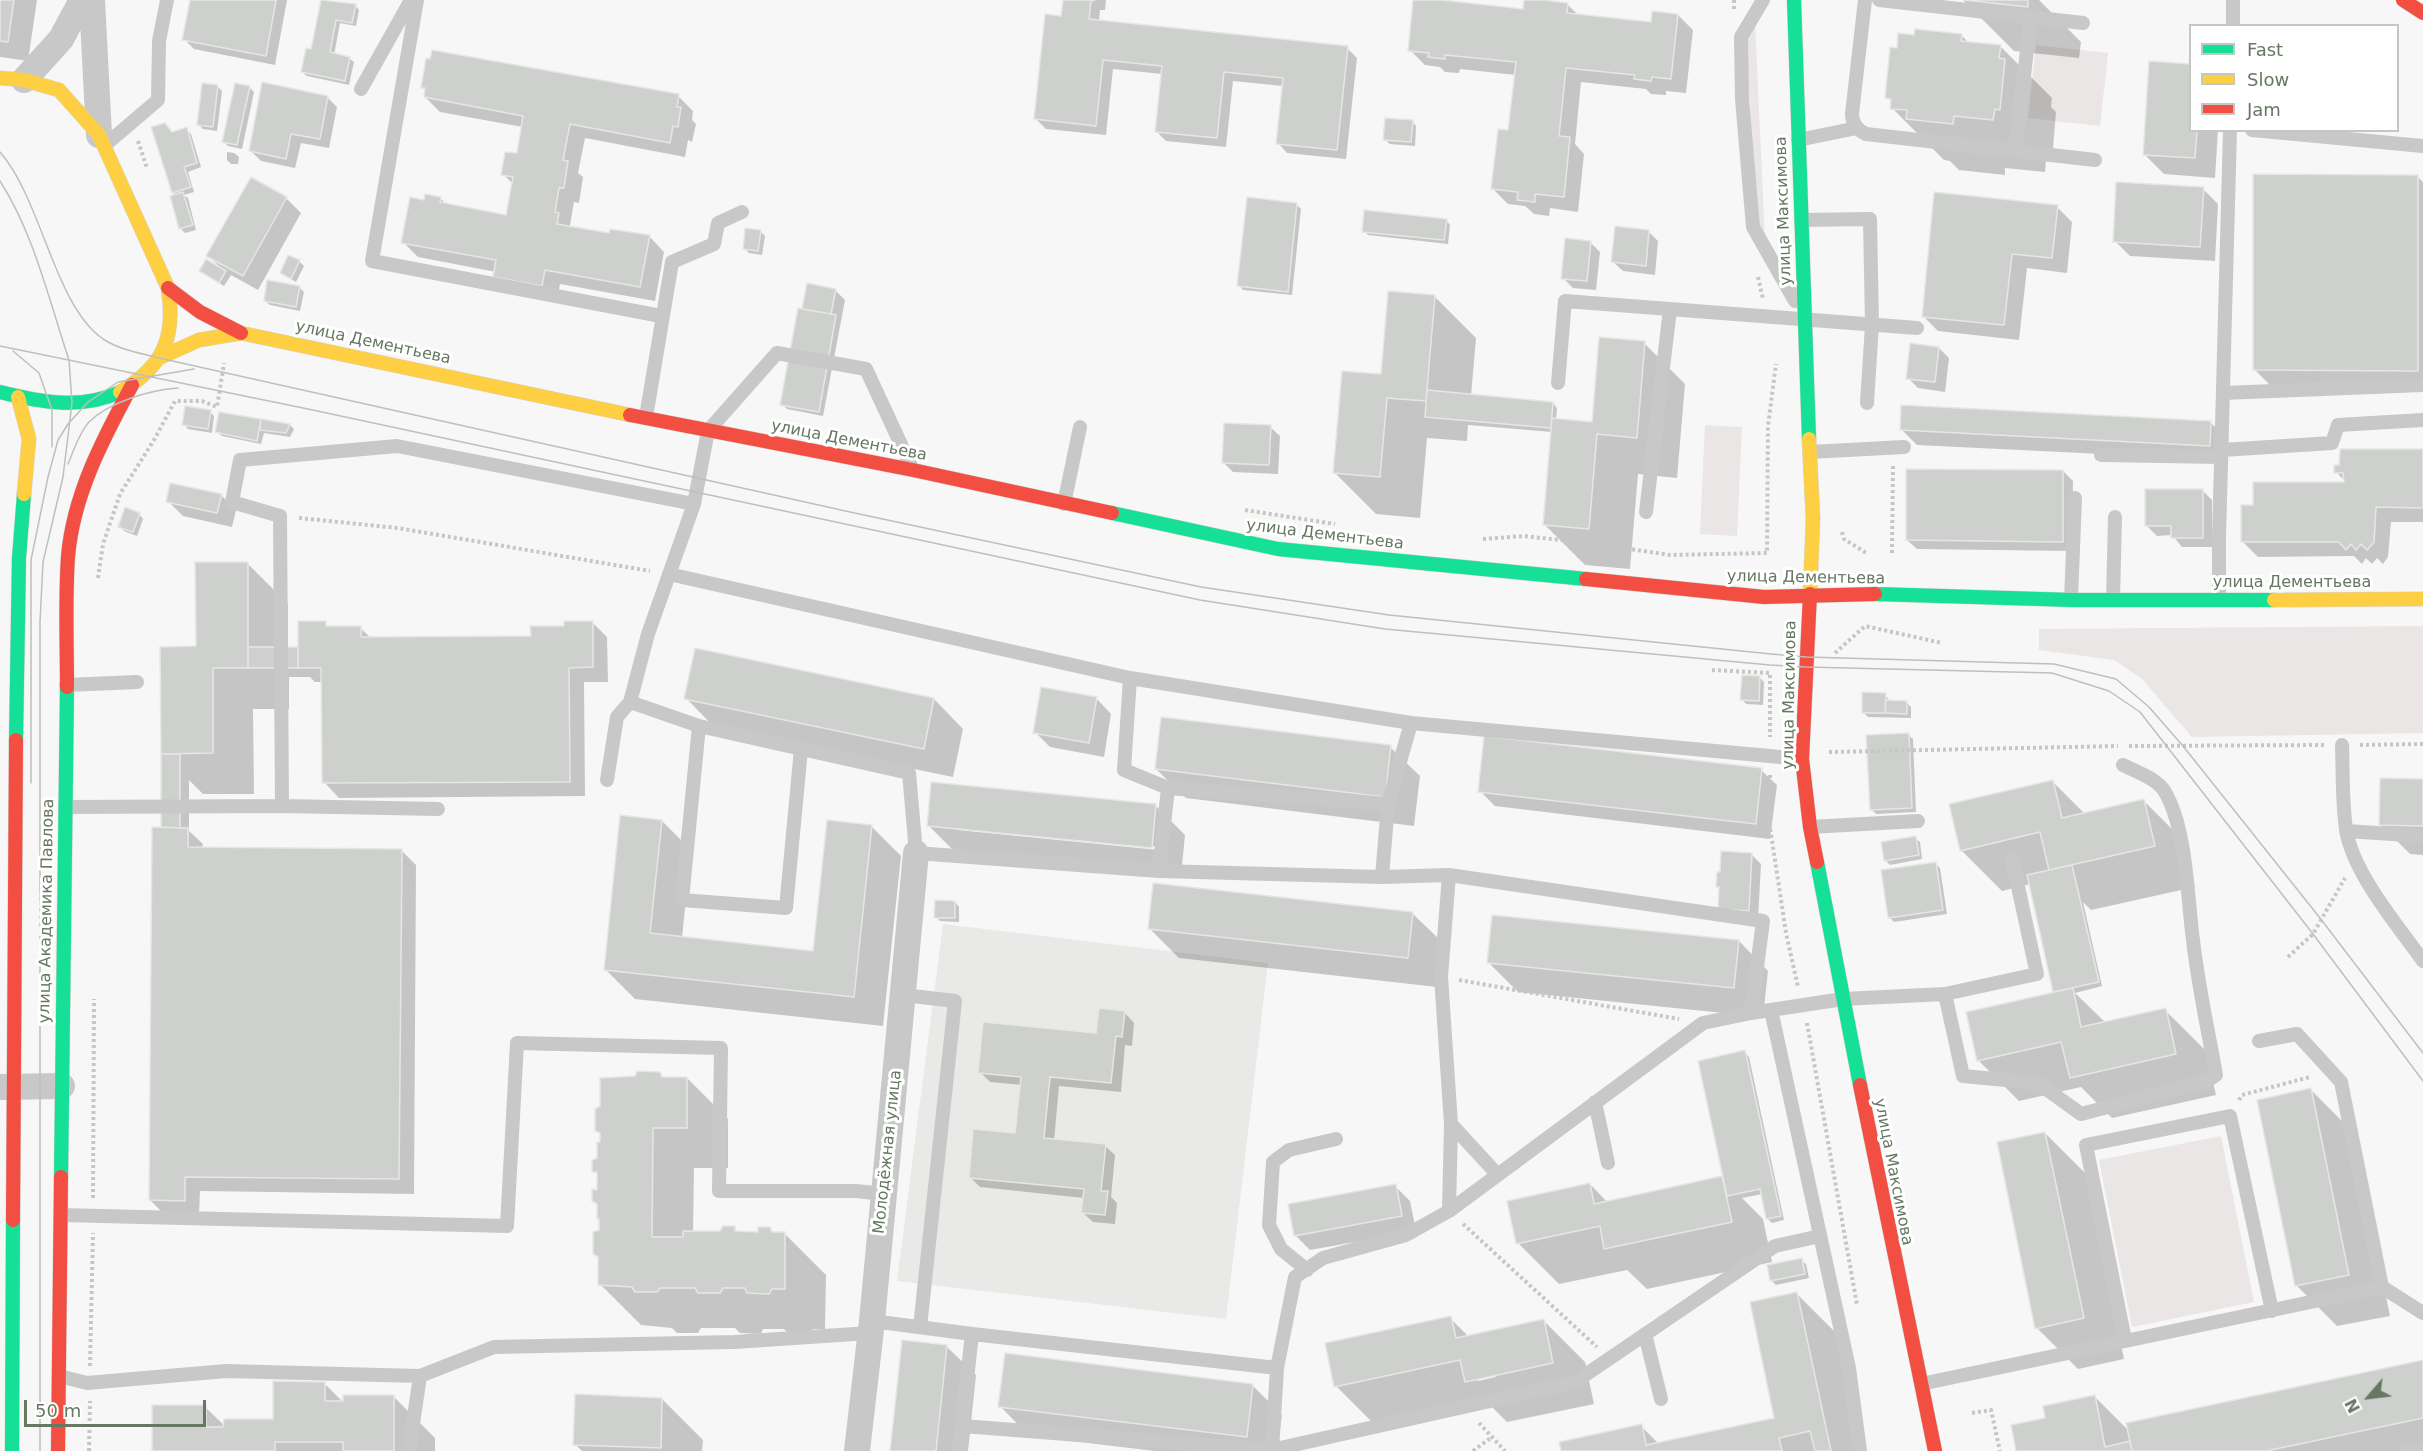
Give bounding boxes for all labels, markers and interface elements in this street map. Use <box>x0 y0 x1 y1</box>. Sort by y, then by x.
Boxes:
legend <box>2189 24 2399 132</box>
text: Fast <box>2247 39 2283 60</box>
text: Slow <box>2247 69 2289 90</box>
text: Jam <box>2247 99 2281 120</box>
street label: улица Максимова <box>1772 136 1796 286</box>
street label: улица Дементьева <box>294 317 452 369</box>
street label: улица Дементьева <box>769 416 929 466</box>
street label: улица Дементьева <box>1245 516 1405 554</box>
street label: улица Дементьева <box>1727 567 1885 589</box>
street label: улица Дементьева <box>2213 573 2371 593</box>
street label: улица Максимова <box>1779 620 1801 770</box>
street label: улица Академика Павлова <box>35 798 59 1024</box>
street label: Молодёжная улица <box>870 1069 906 1235</box>
street label: улица Максимова <box>1869 1097 1917 1247</box>
north arrow <box>2339 1367 2399 1427</box>
scale bar <box>27 1388 208 1426</box>
text: N <box>2341 1395 2364 1416</box>
text: 50 m <box>35 1400 81 1421</box>

